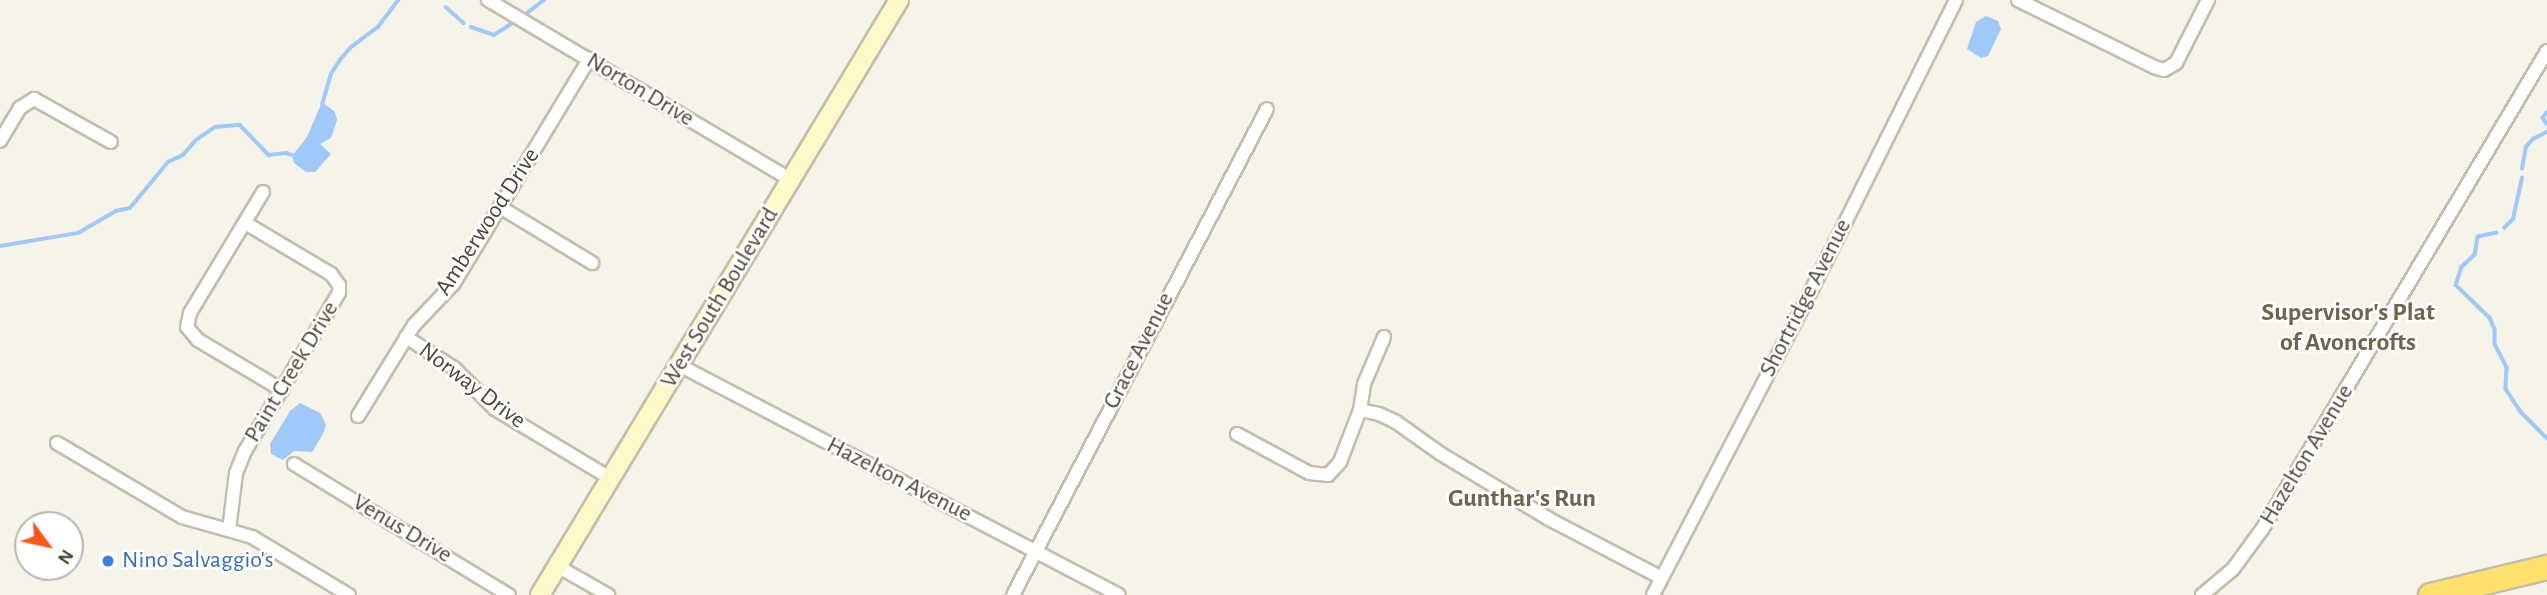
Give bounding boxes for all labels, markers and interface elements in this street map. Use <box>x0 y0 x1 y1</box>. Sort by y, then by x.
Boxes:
street label: Norton Drive <box>581 47 699 133</box>
street label: Amberwood Drive <box>430 143 546 301</box>
street label: West South Boulevard <box>655 203 785 393</box>
street label: Shortridge Avenue <box>1754 214 1858 382</box>
street label: Grace Avenue <box>1097 288 1181 414</box>
street label: Paint Creek Drive <box>239 296 345 448</box>
district label: Supervisor's Plat of Avoncrofts <box>2261 297 2435 358</box>
street label: Norway Drive <box>413 337 531 435</box>
street label: Hazelton Avenue <box>2254 380 2360 530</box>
street label: Hazelton Avenue <box>822 431 976 529</box>
district label: Gunthar's Run <box>1448 483 1596 515</box>
street label: Venus Drive <box>347 488 457 570</box>
north arrow <box>14 511 84 581</box>
text: N <box>54 546 77 567</box>
place label: Nino Salvaggio's <box>122 547 274 575</box>
marker: Nino Salvaggio's <box>100 553 116 569</box>

